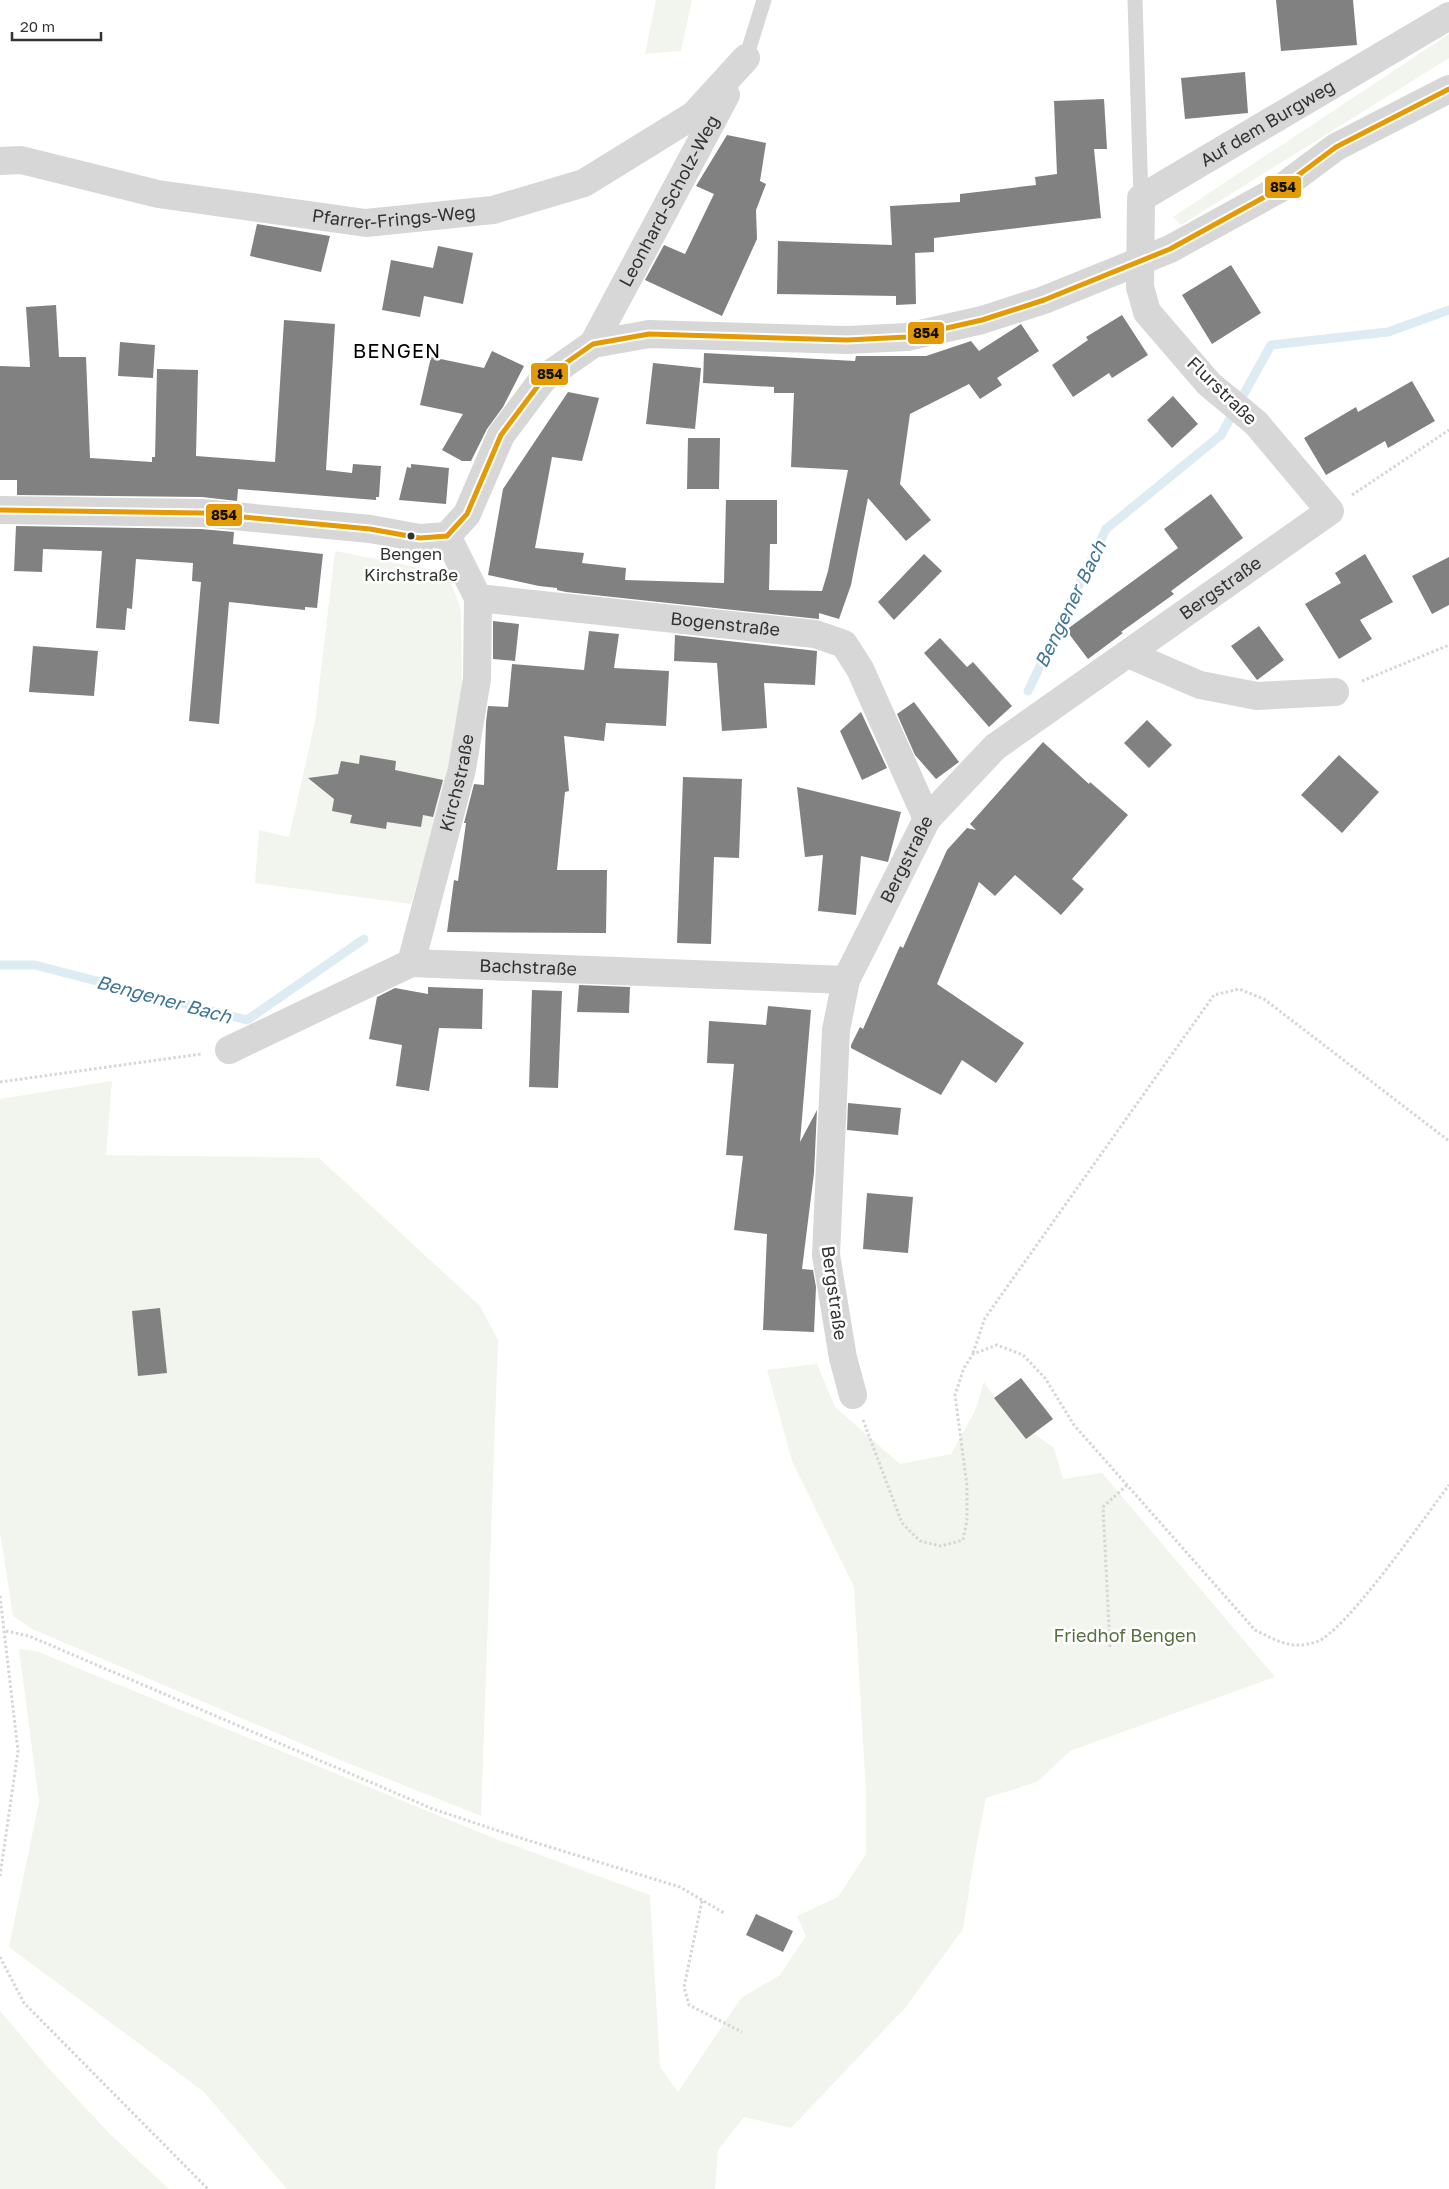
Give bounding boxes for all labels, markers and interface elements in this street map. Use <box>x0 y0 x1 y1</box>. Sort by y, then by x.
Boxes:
scale bar <box>12 10 101 42</box>
text: 20 m <box>20 17 55 35</box>
street label: Auf dem Burgweg <box>1196 74 1338 171</box>
street label: Leonhard-Scholz-Weg <box>614 111 723 290</box>
line badge: 854 <box>1264 175 1302 199</box>
text: 854 <box>1270 178 1296 195</box>
street label: Pfarrer-Frings-Weg <box>311 200 477 233</box>
line badge: 854 <box>907 321 945 345</box>
text: 854 <box>913 324 939 341</box>
district label: BENGEN <box>353 338 441 362</box>
street label: Flurstraße <box>1183 351 1262 429</box>
line badge: 854 <box>530 362 569 386</box>
text: 854 <box>537 365 563 382</box>
line badge: 854 <box>205 503 243 527</box>
text: 854 <box>211 506 237 523</box>
marker: Bengen Kirchstraße <box>406 531 416 541</box>
water label: Bengener Bach <box>1029 535 1111 671</box>
place label: Bengen Kirchstraße <box>364 543 458 585</box>
street label: Bergstraße <box>1175 551 1265 624</box>
street label: Bogenstraße <box>669 607 781 640</box>
street label: Kirchstraße <box>434 732 478 834</box>
street label: Bergstraße <box>875 811 937 906</box>
street label: Bachstraße <box>479 954 578 979</box>
water label: Bengener Bach <box>94 969 235 1028</box>
street label: Bergstraße <box>817 1244 852 1341</box>
park label: Friedhof Bengen <box>1054 1624 1196 1646</box>

